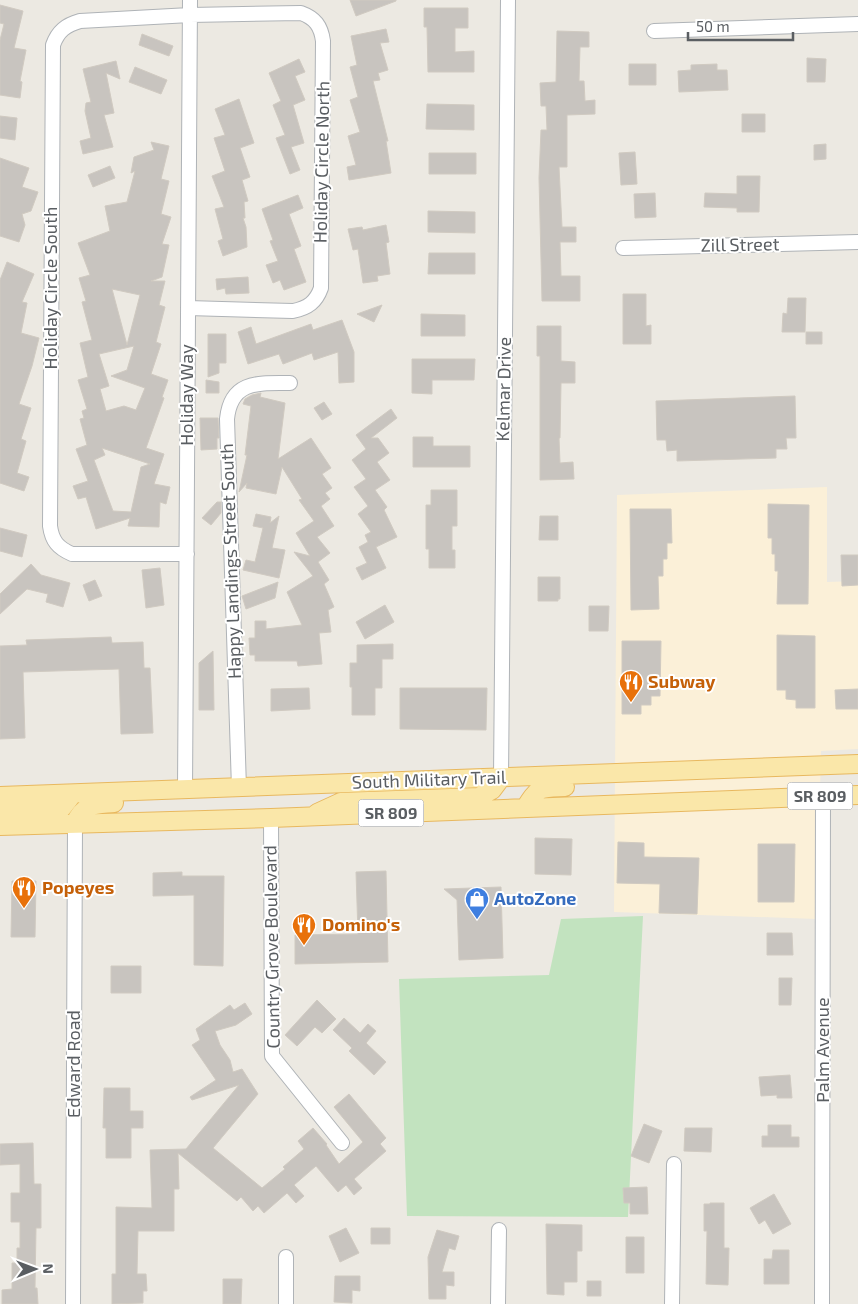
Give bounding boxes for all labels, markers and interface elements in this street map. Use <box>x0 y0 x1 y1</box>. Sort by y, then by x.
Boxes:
scale bar <box>688 10 793 42</box>
text: 50 m <box>696 17 730 35</box>
street label: Holiday Circle North <box>309 81 333 243</box>
street label: Holiday Circle South <box>39 207 61 369</box>
street label: Zill Street <box>700 232 780 256</box>
street label: Kelmar Drive <box>491 336 515 441</box>
street label: Holiday Way <box>175 344 197 446</box>
street label: Happy Landings Street South <box>215 443 245 679</box>
restaurant icon: Subway <box>618 669 644 703</box>
place label: Subway <box>648 670 716 692</box>
street label: South Military Trail <box>351 765 507 793</box>
road number: SR 809 <box>788 782 852 809</box>
road number: SR 809 <box>358 800 424 826</box>
street label: Country Grove Boulevard <box>258 845 284 1049</box>
restaurant icon: Popeyes <box>11 875 37 909</box>
place label: Popeyes <box>42 876 114 898</box>
shop icon: AutoZone <box>464 886 490 920</box>
place label: AutoZone <box>494 887 576 909</box>
restaurant icon: Domino's <box>291 912 317 946</box>
place label: Domino's <box>322 913 400 935</box>
street label: Palm Avenue <box>811 997 833 1103</box>
street label: Edward Road <box>62 1010 84 1118</box>
north arrow <box>10 1244 60 1294</box>
text: N <box>40 1264 57 1274</box>

